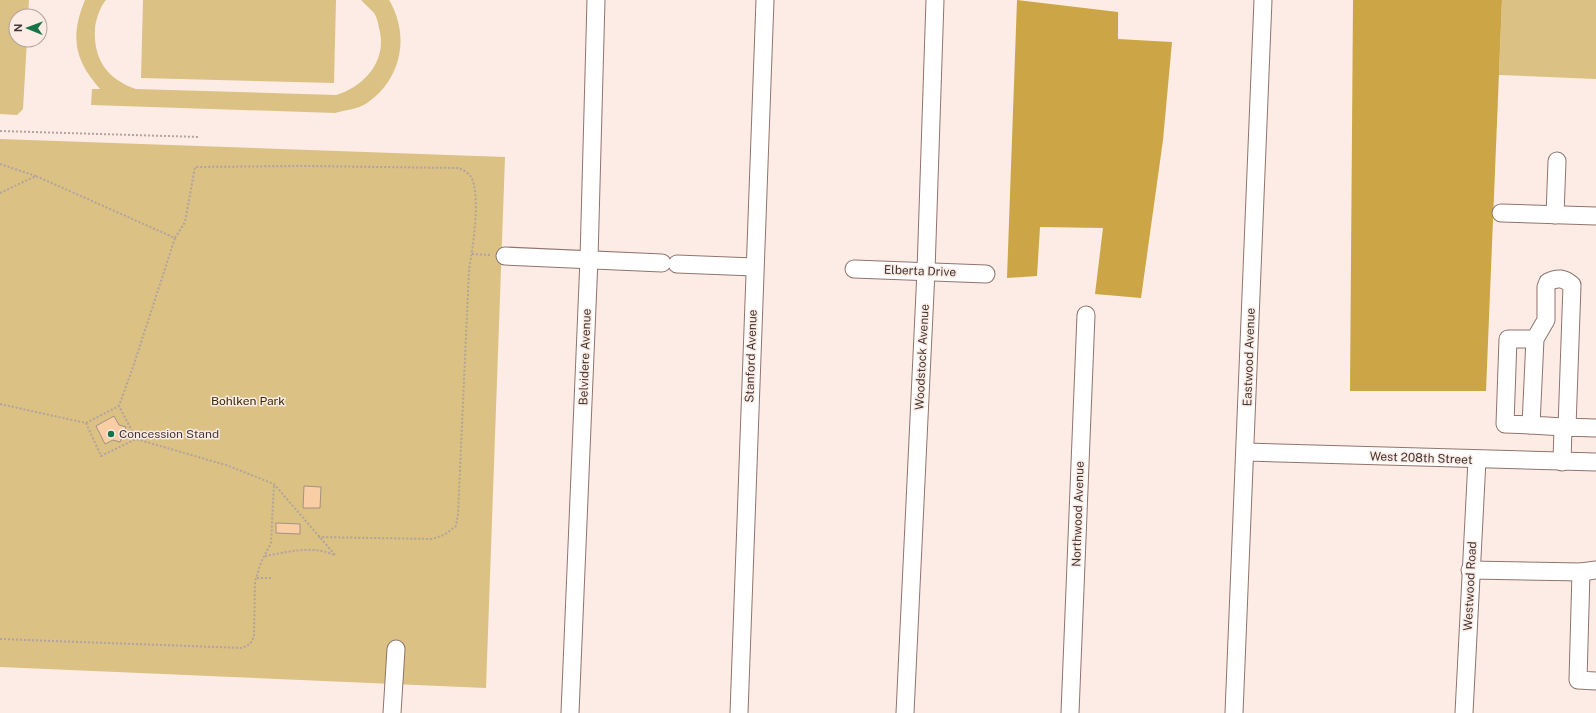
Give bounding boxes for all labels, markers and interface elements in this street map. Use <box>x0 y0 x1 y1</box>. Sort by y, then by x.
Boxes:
north arrow <box>8 8 48 48</box>
text: N <box>12 23 24 32</box>
street label: Elberta Drive <box>884 263 957 279</box>
street label: Woodstock Avenue <box>912 303 932 410</box>
street label: Eastwood Avenue <box>1240 307 1258 407</box>
street label: Belvidere Avenue <box>576 308 594 406</box>
street label: Stanford Avenue <box>742 309 760 403</box>
park label: Bohlken Park <box>211 394 285 408</box>
place label: Concession Stand <box>119 427 219 441</box>
marker: Concession Stand <box>106 429 116 439</box>
street label: West 208th Street <box>1369 449 1473 467</box>
street label: Northwood Avenue <box>1069 461 1087 567</box>
street label: Westwood Road <box>1461 541 1479 631</box>

